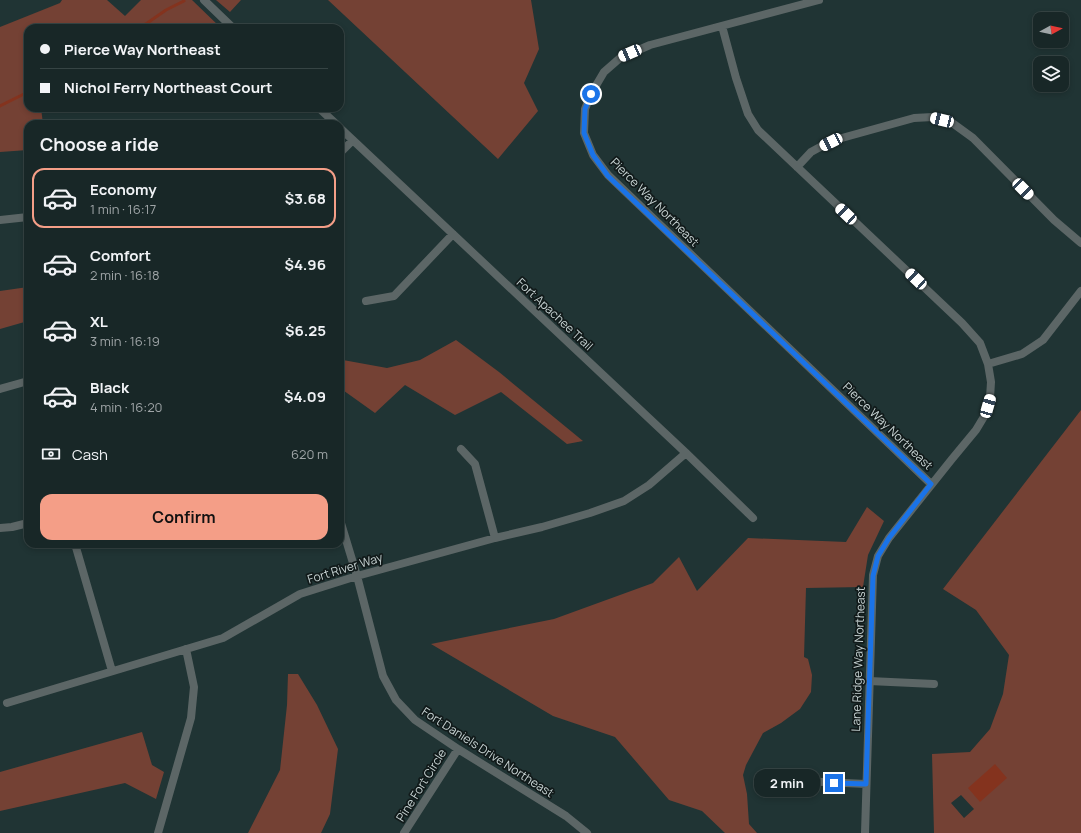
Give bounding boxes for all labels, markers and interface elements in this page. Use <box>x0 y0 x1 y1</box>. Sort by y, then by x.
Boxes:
north arrow <box>1033 12 1069 48</box>
map controls <box>1033 12 1069 92</box>
text: Pierce Way Northeast <box>64 39 221 60</box>
car <box>617 43 643 63</box>
button: layers <box>1033 56 1069 92</box>
text: Nichol Ferry Northeast Court <box>64 77 273 98</box>
route start <box>582 85 600 103</box>
car <box>929 111 955 129</box>
car <box>818 131 844 153</box>
text: Choose a ride <box>40 132 159 156</box>
street label: Pierce Way Northeast <box>607 154 703 250</box>
car <box>1010 176 1036 202</box>
text: Economy <box>90 179 157 200</box>
icon: car <box>42 180 78 216</box>
text: $3.68 <box>285 188 326 209</box>
text: 1 min · 16:17 <box>90 200 156 218</box>
car <box>833 201 859 227</box>
text: Comfort <box>90 245 151 266</box>
icon: car <box>42 246 78 282</box>
text: $4.96 <box>285 254 326 275</box>
text: 2 min · 16:18 <box>90 266 160 284</box>
car <box>903 266 929 292</box>
street label: Fort Apachee Trail <box>513 274 597 354</box>
text: XL <box>90 311 108 332</box>
icon: car <box>42 312 78 348</box>
text: $6.25 <box>285 320 326 341</box>
text: 3 min · 16:19 <box>90 332 160 350</box>
text: Black <box>90 377 129 398</box>
icon: car <box>42 378 78 414</box>
street label: Pierce Way Northeast <box>839 379 937 474</box>
text: $4.09 <box>284 386 326 407</box>
car <box>979 393 997 419</box>
text: 4 min · 16:20 <box>90 398 163 416</box>
icon: cash <box>40 443 62 465</box>
text: Cash <box>72 444 108 465</box>
text: 620 m <box>291 445 328 463</box>
button: Confirm <box>40 494 328 540</box>
street label: Fort River Way <box>305 548 385 587</box>
street label: Lane Ridge Way Northeast <box>847 586 869 732</box>
street label: Fort Daniels Drive Northeast <box>419 703 558 801</box>
street label: Pine Fort Circle <box>392 745 450 825</box>
callout: 2 min <box>754 769 820 797</box>
text: 2 min <box>770 774 804 792</box>
route end <box>825 774 843 792</box>

